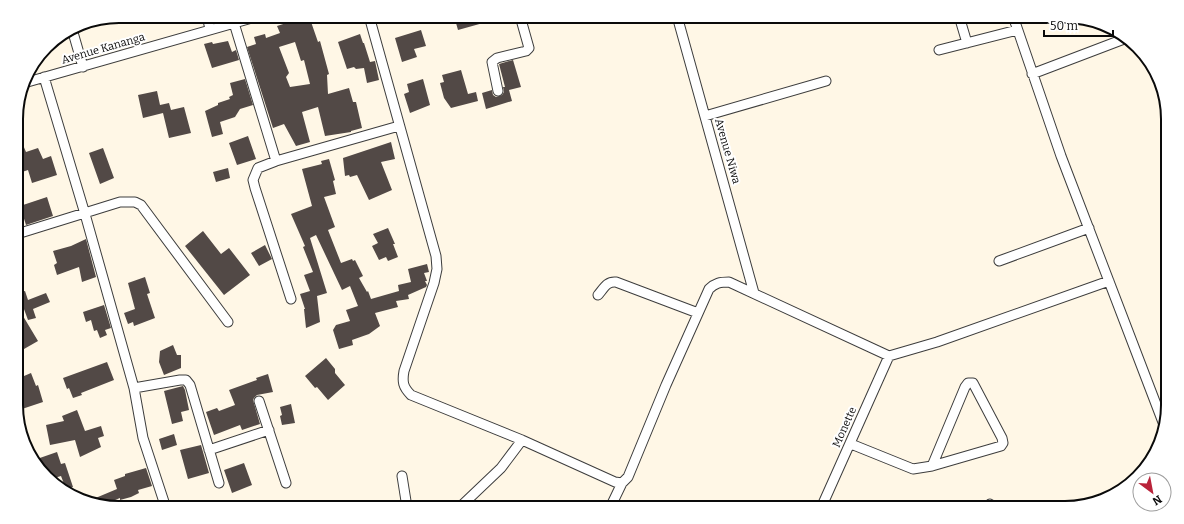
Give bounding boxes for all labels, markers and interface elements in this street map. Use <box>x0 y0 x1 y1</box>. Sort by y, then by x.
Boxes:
scale bar <box>1044 12 1113 38</box>
text: 50 m <box>1050 19 1079 33</box>
street label: Avenue Kananga <box>60 30 146 67</box>
street label: Avenue Niwa <box>712 117 743 185</box>
street label: Monette <box>830 405 859 449</box>
north arrow <box>1132 472 1172 512</box>
text: N <box>1150 492 1164 508</box>

